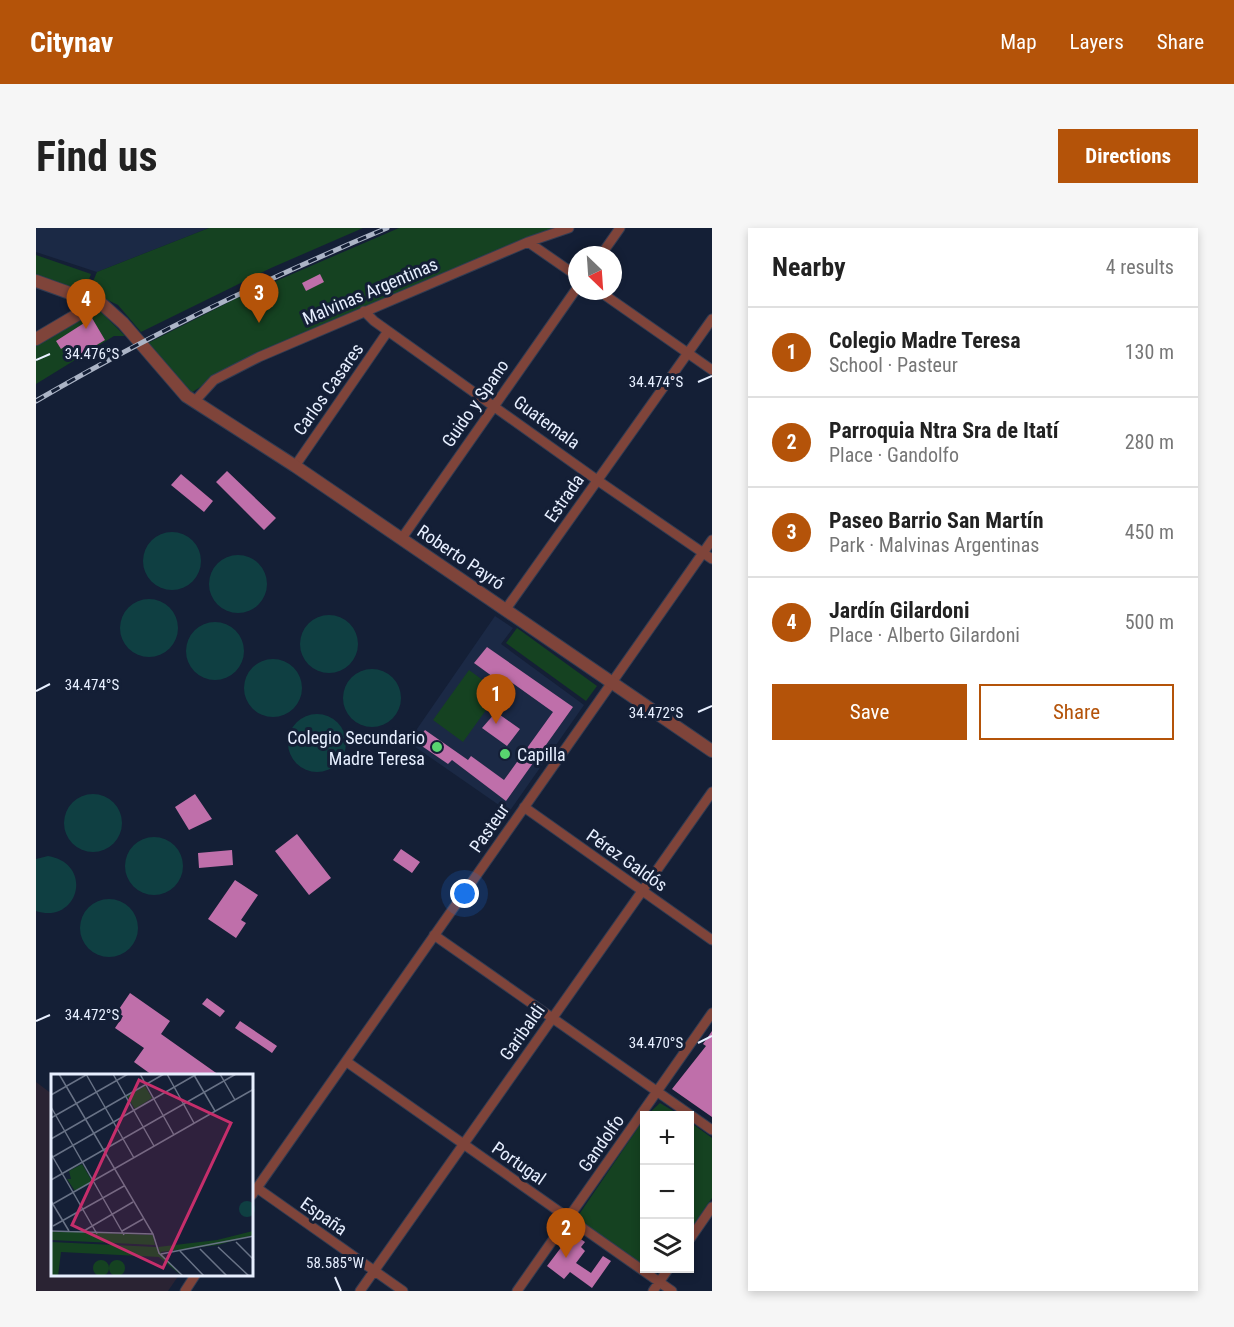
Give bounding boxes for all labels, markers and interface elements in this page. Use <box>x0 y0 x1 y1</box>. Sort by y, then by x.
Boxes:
text: Citynav <box>30 26 113 59</box>
text: Map <box>1000 30 1037 54</box>
text: Layers <box>1070 30 1124 54</box>
text: Share <box>1157 30 1204 54</box>
button: Directions <box>1058 129 1198 183</box>
text: Find us <box>36 132 157 181</box>
north arrow <box>568 246 622 300</box>
text: Nearby <box>772 252 846 282</box>
street label: Malvinas Argentinas <box>299 253 441 329</box>
text: 4 results <box>1106 255 1174 279</box>
pin: 3 <box>240 274 278 323</box>
pin: 4 <box>67 279 106 329</box>
text: Colegio Madre Teresa <box>829 328 1021 353</box>
street label: Carlos Casares <box>289 339 367 439</box>
text: 1 <box>786 340 797 364</box>
text: 130 m <box>1125 340 1174 364</box>
text: 34.476°S <box>65 345 119 363</box>
text: School · Pasteur <box>829 353 958 377</box>
street label: Guido y Spano <box>437 355 513 451</box>
text: 34.474°S <box>629 373 683 391</box>
street label: Guatemala <box>510 391 584 453</box>
text: Parroquia Ntra Sra de Itatí <box>829 418 1059 443</box>
text: 2 <box>786 430 797 454</box>
text: 280 m <box>1125 430 1174 454</box>
text: Place · Gandolfo <box>829 443 959 467</box>
street label: Estrada <box>540 470 588 526</box>
text: Paseo Barrio San Martín <box>829 508 1043 533</box>
street label: Roberto Payró <box>414 520 508 594</box>
text: 3 <box>786 520 797 544</box>
text: 450 m <box>1125 520 1174 544</box>
text: Park · Malvinas Argentinas <box>829 533 1039 557</box>
text: Jardín Gilardoni <box>829 598 969 623</box>
text: 4 <box>786 610 797 634</box>
text: 500 m <box>1125 610 1174 634</box>
text: Place · Alberto Gilardoni <box>829 623 1020 647</box>
pin: 1 <box>476 674 516 724</box>
text: 34.474°S <box>65 676 119 694</box>
button: Save <box>772 684 967 740</box>
button: Share <box>979 684 1174 740</box>
text: 34.472°S <box>629 704 683 722</box>
place label: Colegio Secundario Madre Teresa <box>287 727 425 769</box>
marker: Colegio Secundario Madre Teresa <box>430 740 444 754</box>
place label: Capilla <box>517 744 566 765</box>
marker: Capilla <box>498 747 512 761</box>
street label: Pasteur <box>465 799 514 856</box>
street label: Pérez Galdós <box>583 825 671 895</box>
your location <box>450 879 479 908</box>
street label: Garibaldi <box>495 1000 549 1064</box>
text: 34.472°S <box>65 1006 119 1024</box>
text: 34.470°S <box>629 1034 683 1052</box>
inset map <box>51 1074 254 1276</box>
street label: Gandolfo <box>574 1110 628 1176</box>
map controls <box>640 1111 694 1273</box>
button: + <box>640 1111 694 1165</box>
street label: Portugal <box>488 1137 550 1189</box>
button: − <box>640 1165 694 1219</box>
street label: España <box>297 1192 351 1240</box>
pin: 2 <box>546 1208 586 1258</box>
button: layers <box>640 1219 694 1273</box>
text: 58.585°W <box>306 1254 365 1272</box>

